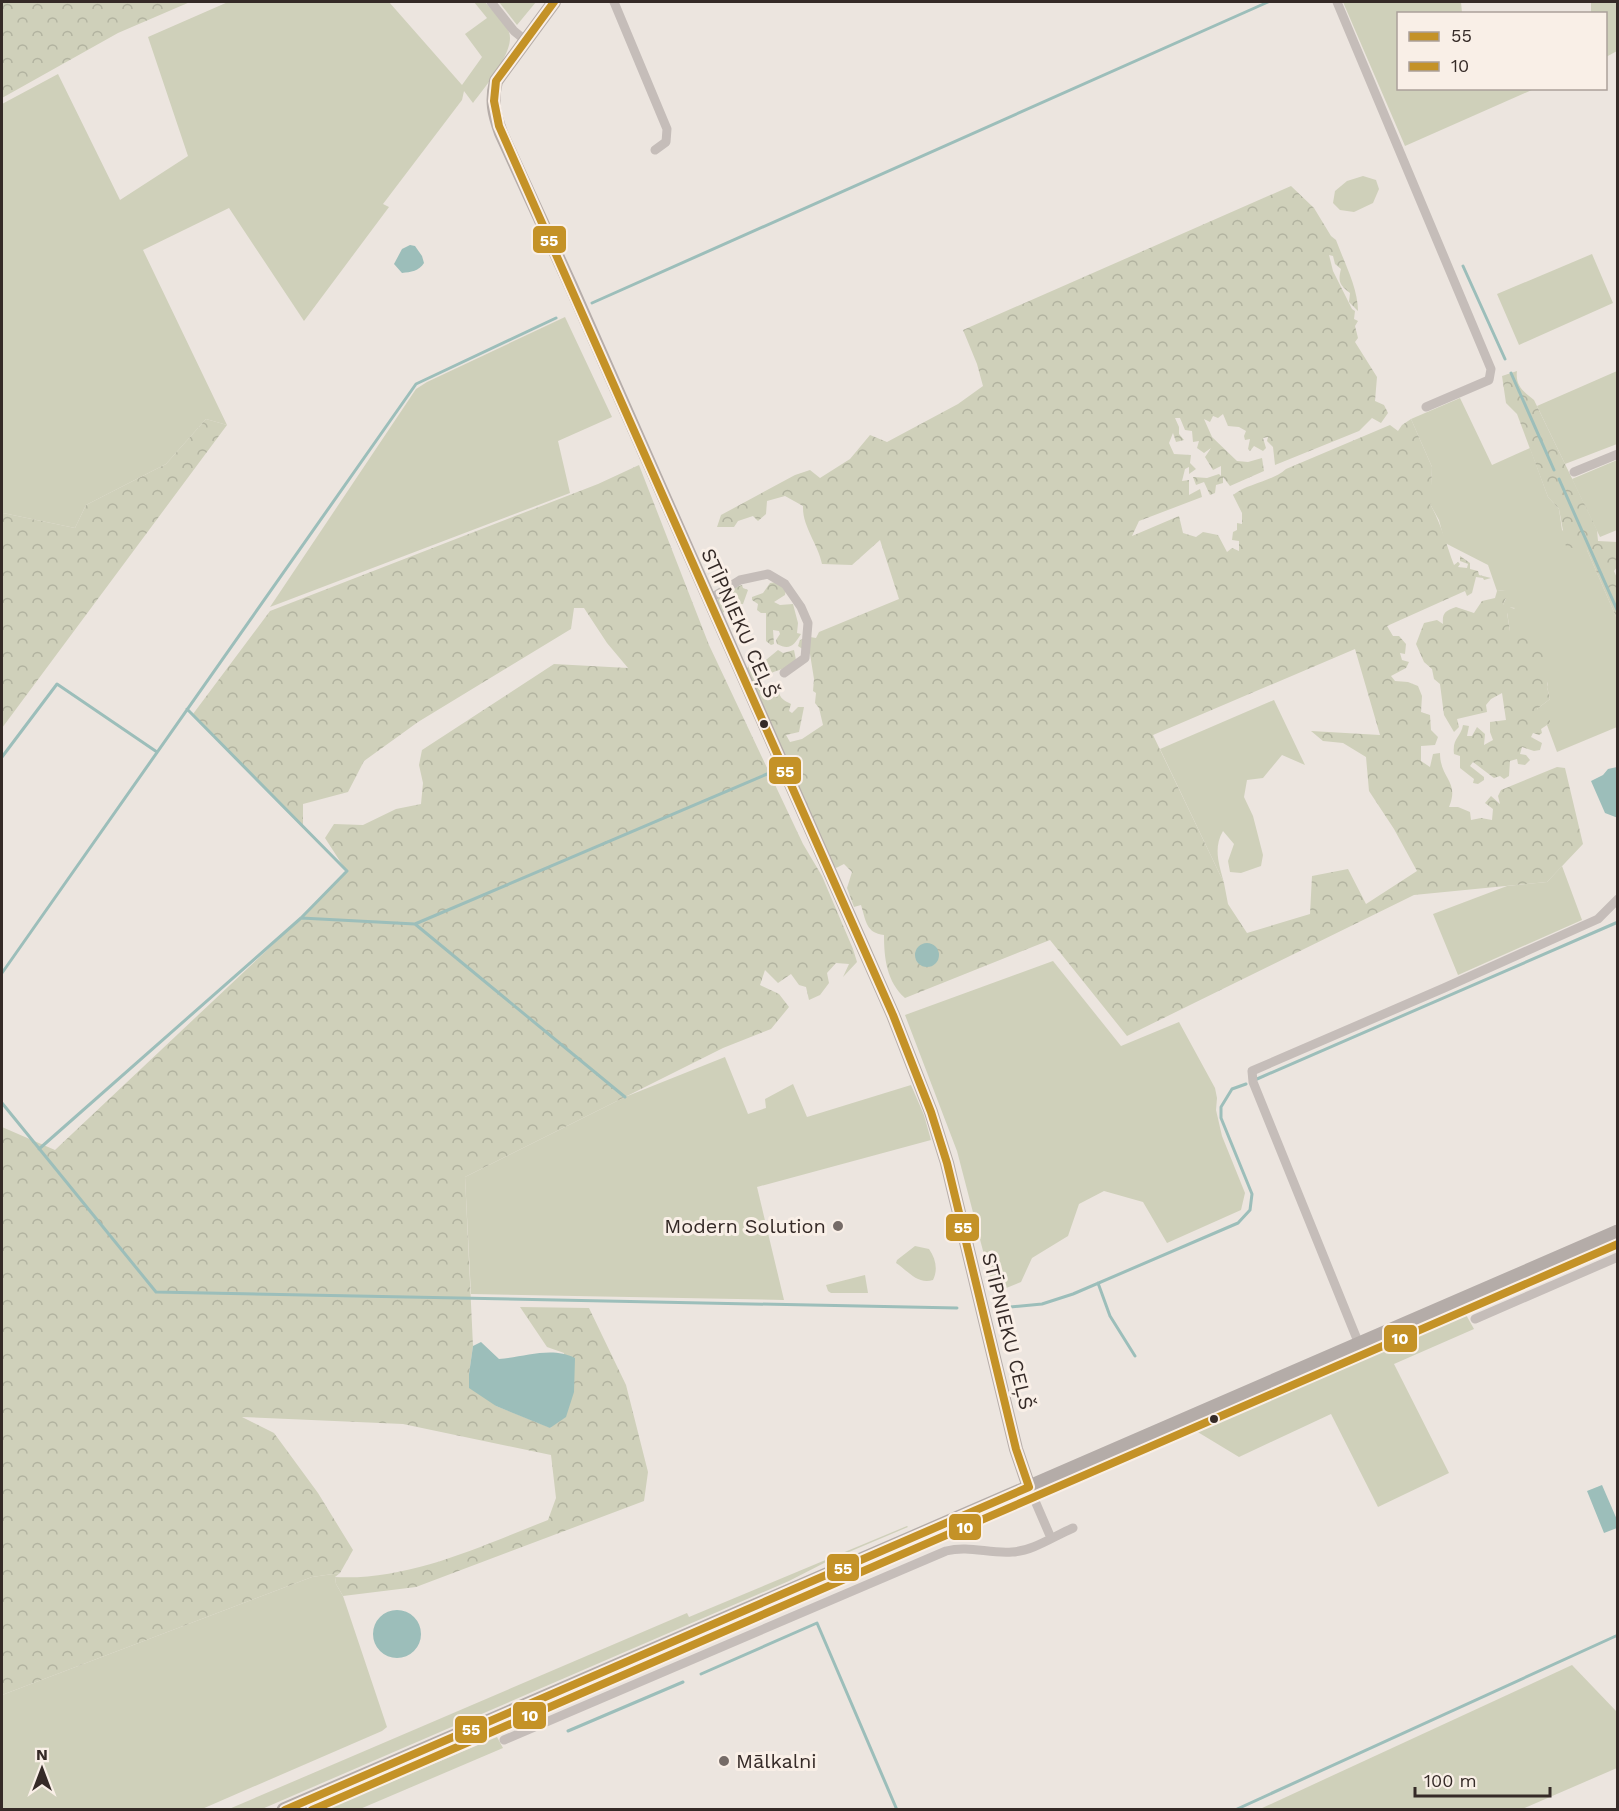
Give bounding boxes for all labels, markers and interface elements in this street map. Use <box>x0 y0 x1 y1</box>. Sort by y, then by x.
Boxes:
legend <box>1397 12 1607 90</box>
text: 55 <box>1451 25 1472 46</box>
text: 10 <box>1451 55 1469 76</box>
line badge: 55 <box>532 225 567 254</box>
text: 55 <box>540 231 558 250</box>
street label: STĪPNIEKU CEĻŠ <box>696 545 784 701</box>
unlabelled marker <box>758 718 770 730</box>
line badge: 55 <box>768 756 802 785</box>
text: 55 <box>776 762 794 781</box>
line badge: 55 <box>945 1213 980 1242</box>
place label: Modern Solution <box>664 1214 826 1238</box>
text: 55 <box>954 1218 972 1237</box>
marker: Modern Solution <box>831 1219 845 1233</box>
street label: STĪPNIEKU CEĻŠ <box>977 1250 1039 1412</box>
line badge: 10 <box>1383 1324 1418 1353</box>
text: 10 <box>1391 1329 1409 1348</box>
unlabelled marker <box>1208 1413 1220 1425</box>
line badge: 10 <box>948 1513 982 1541</box>
text: 10 <box>956 1518 974 1537</box>
line badge: 55 <box>826 1553 860 1582</box>
text: 55 <box>834 1559 852 1578</box>
line badge: 10 <box>512 1701 547 1730</box>
text: 10 <box>521 1706 539 1725</box>
line badge: 55 <box>454 1715 488 1744</box>
text: 55 <box>462 1720 480 1739</box>
north arrow <box>12 1739 72 1799</box>
text: N <box>36 1745 48 1764</box>
place label: Mālkalni <box>736 1749 817 1773</box>
marker: Mālkalni <box>717 1754 731 1768</box>
scale bar <box>1415 1760 1550 1798</box>
text: 100 m <box>1424 1770 1477 1791</box>

